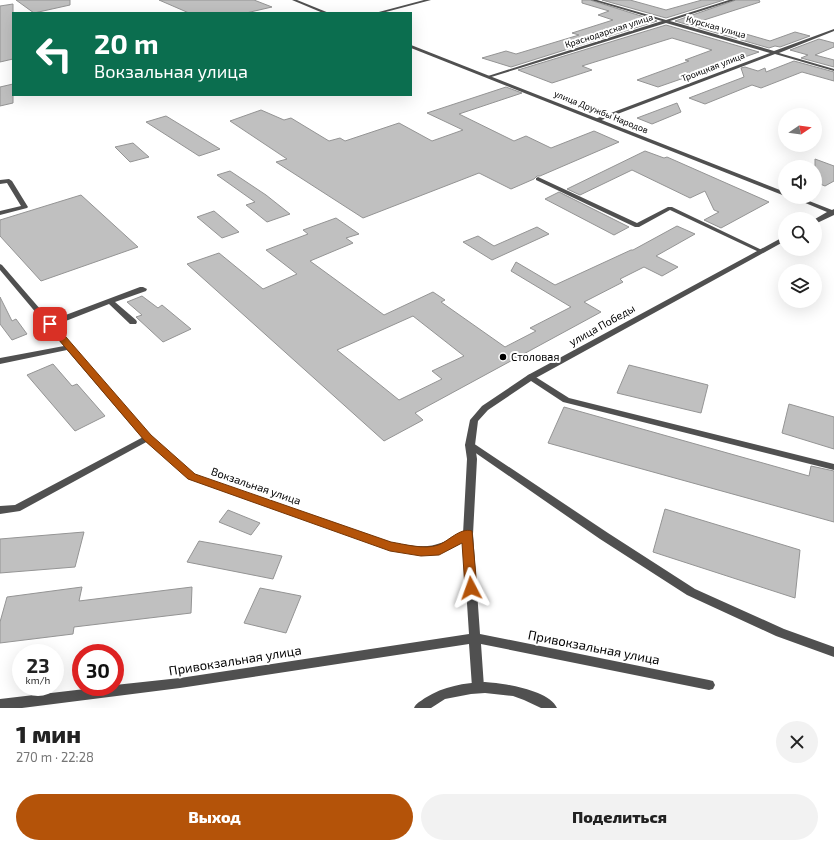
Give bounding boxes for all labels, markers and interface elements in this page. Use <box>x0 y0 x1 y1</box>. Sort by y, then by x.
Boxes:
street label: Краснодарская улица <box>563 11 655 51</box>
street label: Курская улица <box>685 13 747 41</box>
text: 20 m <box>94 26 159 60</box>
icon: left <box>28 28 80 80</box>
street label: Троицкая улица <box>679 49 747 85</box>
text: Вокзальная улица <box>94 60 248 82</box>
street label: улица Дружбы Народов <box>552 88 650 136</box>
north arrow <box>778 108 822 152</box>
map controls <box>778 108 822 308</box>
button: sound <box>778 160 822 204</box>
button: search <box>778 212 822 256</box>
button: layers <box>778 264 822 308</box>
street label: улица Победы <box>567 301 638 349</box>
pin <box>33 307 67 341</box>
icon: arrive <box>39 313 61 335</box>
place label: Столовая <box>511 350 559 363</box>
marker: Столовая <box>498 352 508 362</box>
street label: Вокзальная улица <box>209 464 303 508</box>
position arrow <box>450 567 492 609</box>
street label: Привокзальная улица <box>527 626 661 668</box>
street label: Привокзальная улица <box>168 642 302 678</box>
speed limit sign: 30 <box>72 644 124 696</box>
text: 23 <box>27 653 49 677</box>
text: km/h <box>26 674 50 686</box>
text: 1 мин <box>16 719 81 748</box>
button: close <box>776 721 818 763</box>
text: 270 m · 22:28 <box>16 749 94 765</box>
button: Выход <box>16 794 413 840</box>
button: Поделиться <box>421 794 818 840</box>

